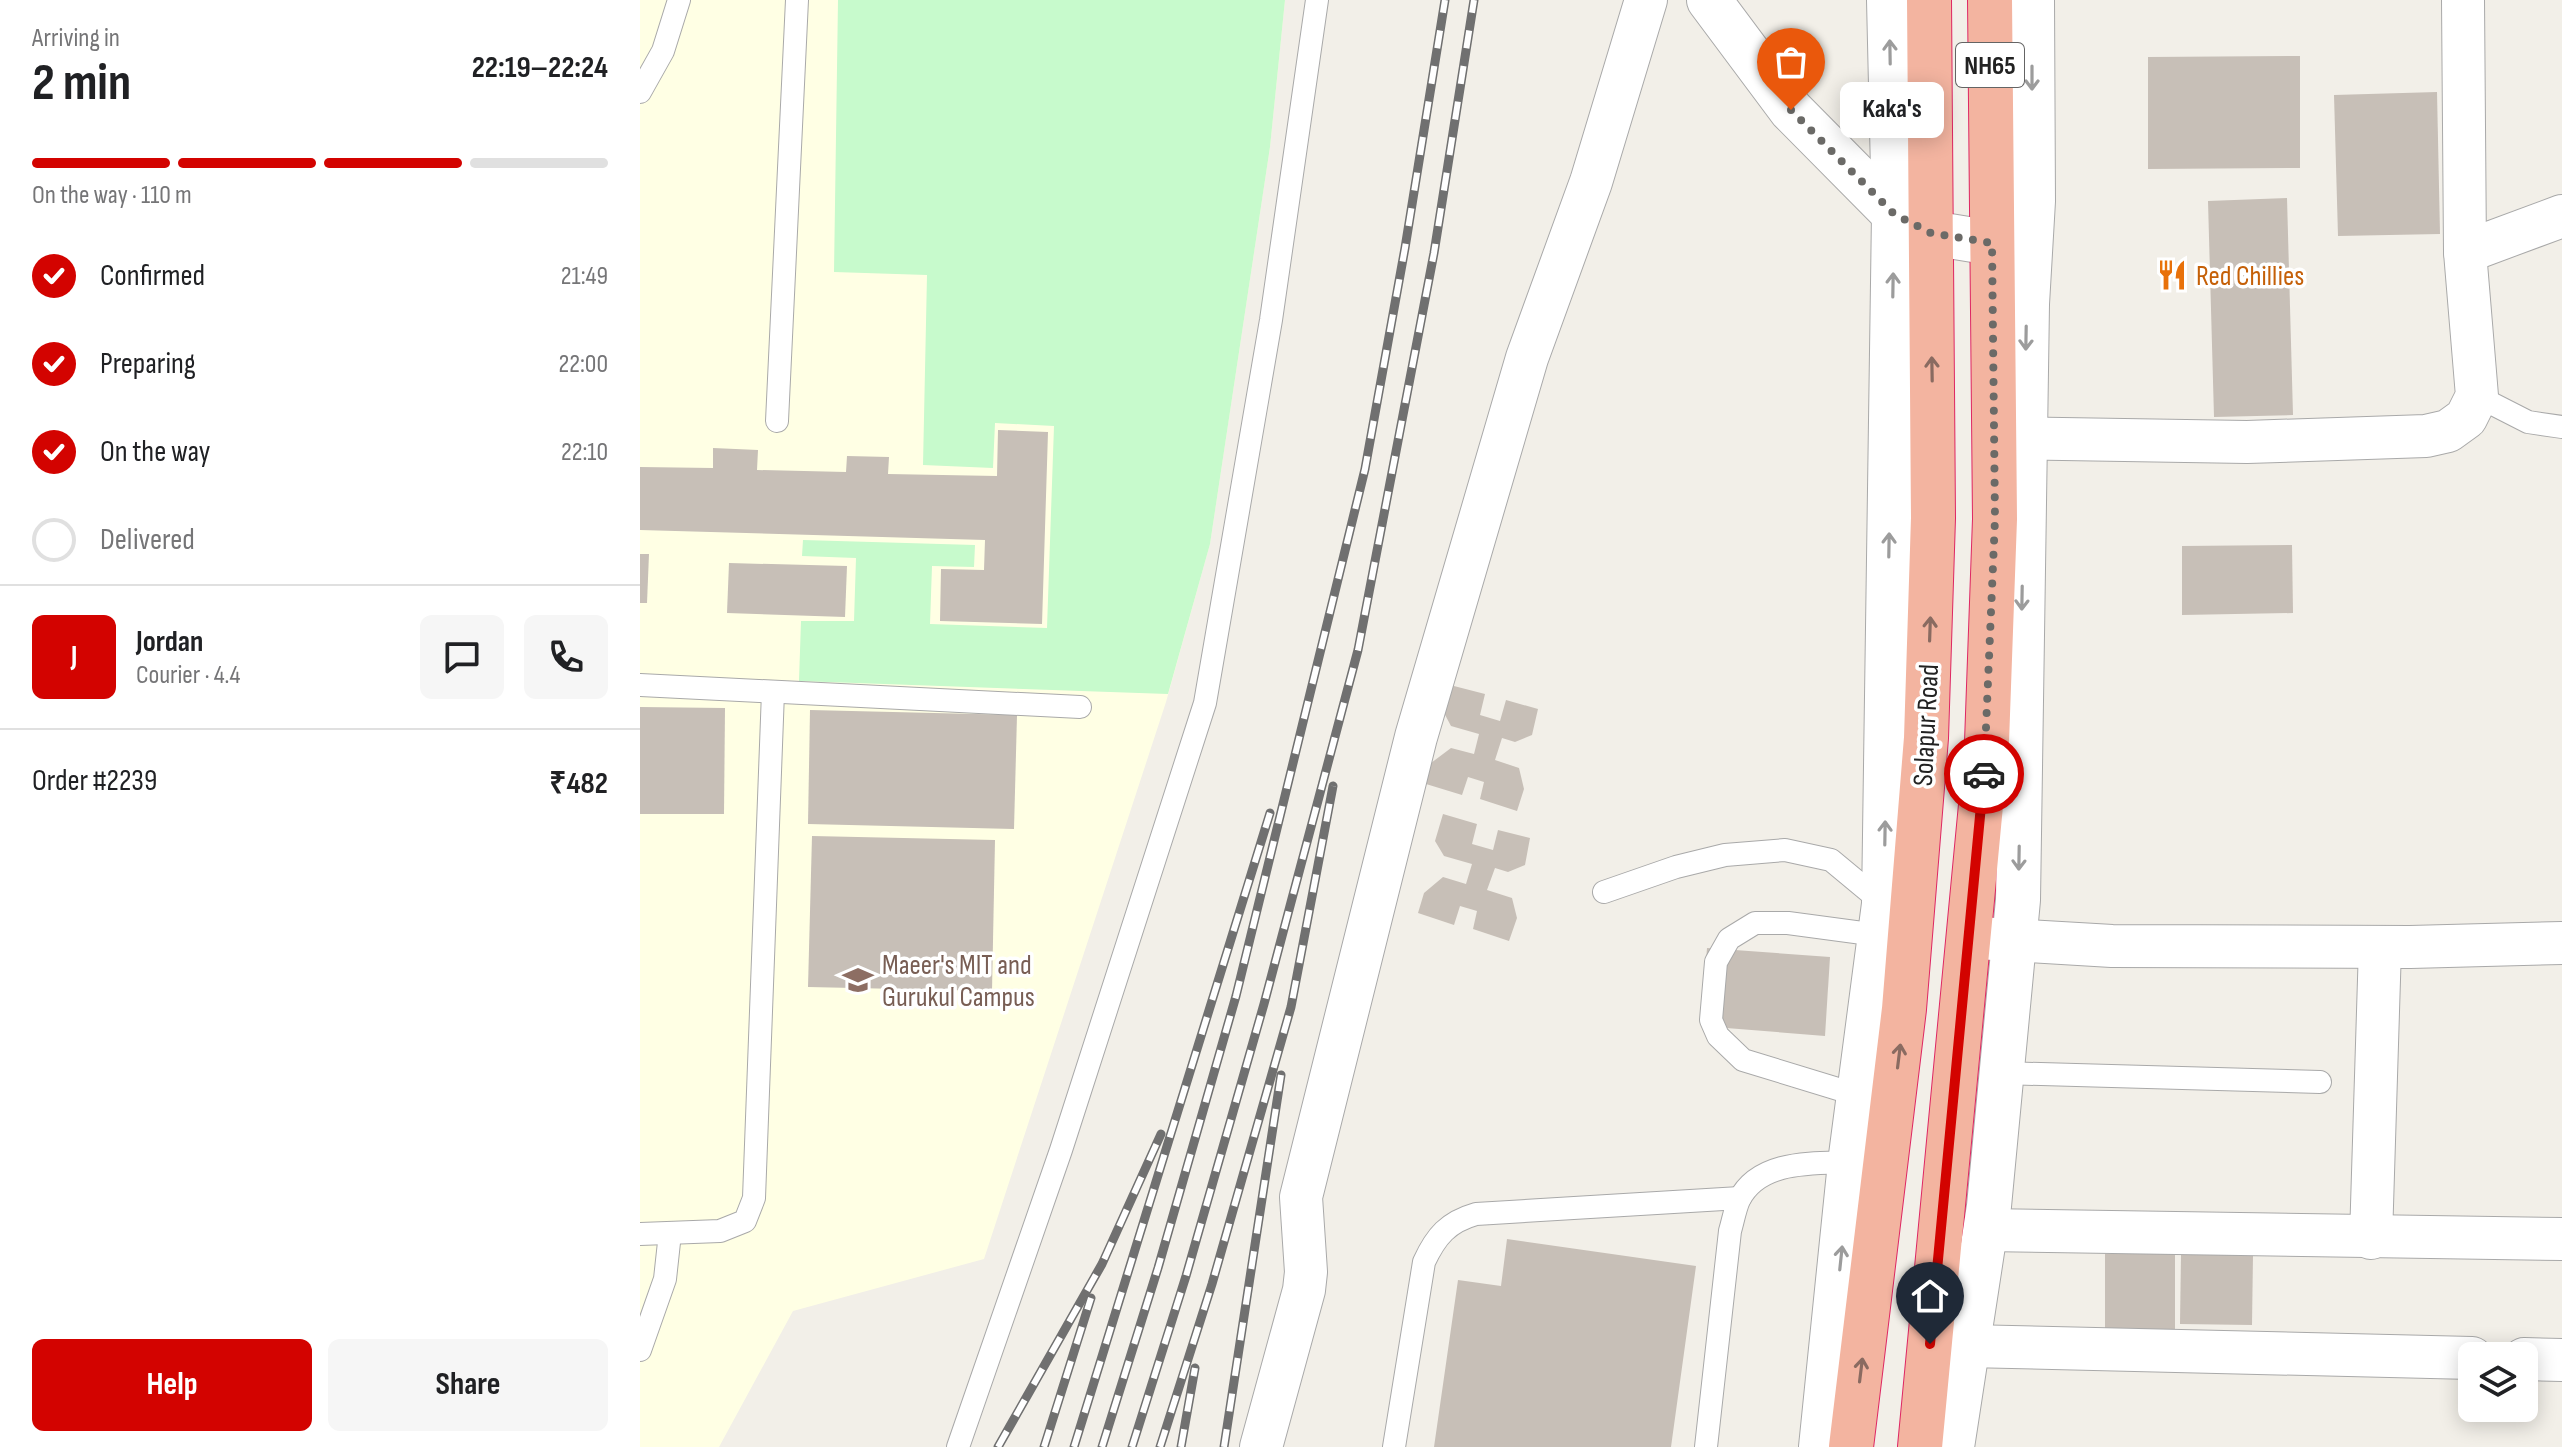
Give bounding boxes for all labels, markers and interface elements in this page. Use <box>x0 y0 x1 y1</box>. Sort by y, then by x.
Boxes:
text: Arriving in <box>32 23 120 54</box>
pin <box>1757 28 1825 110</box>
one-way arrow <box>1883 39 1898 66</box>
icon: bag <box>1769 40 1813 84</box>
road number: NH65 <box>1956 43 2024 87</box>
text: 22:19–22:24 <box>472 50 608 86</box>
text: 2 min <box>32 52 131 115</box>
one-way arrow <box>2025 64 2040 91</box>
callout: Kaka's <box>1839 82 1943 138</box>
text: Kaka's <box>1862 94 1922 125</box>
text: On the way · 110 m <box>32 180 192 211</box>
icon: check <box>32 254 76 298</box>
text: Confirmed <box>100 258 205 294</box>
restaurant icon: Red Chillies <box>2155 258 2189 292</box>
place label: Red Chillies <box>2196 260 2304 293</box>
text: 21:49 <box>561 261 608 292</box>
one-way arrow <box>1885 272 1901 299</box>
one-way arrow <box>2018 324 2034 351</box>
icon: check <box>32 342 76 386</box>
text: Preparing <box>100 346 196 382</box>
text: 22:00 <box>558 349 608 380</box>
one-way arrow <box>1924 356 1940 383</box>
icon: check <box>32 430 76 474</box>
text: On the way <box>100 434 210 470</box>
text: 22:10 <box>561 437 608 468</box>
text: Delivered <box>100 522 195 558</box>
one-way arrow <box>1881 532 1897 559</box>
one-way arrow <box>2014 584 2030 611</box>
button: chat <box>420 615 504 699</box>
button: phone <box>524 615 608 699</box>
one-way arrow <box>1922 616 1937 643</box>
text: Jordan <box>136 624 203 660</box>
text: J <box>71 639 77 675</box>
text: Courier · 4.4 <box>136 660 240 691</box>
street label: Solapur Road <box>1907 663 1946 787</box>
courier <box>1944 734 2024 814</box>
icon: car <box>1962 752 2006 796</box>
text: Order #2239 <box>32 763 157 799</box>
text: ₹482 <box>549 766 608 802</box>
one-way arrow <box>1877 820 1892 847</box>
one-way arrow <box>2011 844 2026 871</box>
place label: Maeer's MIT and Gurukul Campus <box>882 949 1035 1014</box>
school or university icon: Maeer's MIT and Gurukul Campus <box>841 963 875 997</box>
one-way arrow <box>1891 1043 1906 1070</box>
one-way arrow <box>1833 1245 1848 1272</box>
pin <box>1896 1262 1964 1344</box>
icon: home <box>1908 1274 1952 1318</box>
button: Help <box>32 1339 312 1431</box>
button: Share <box>328 1339 608 1431</box>
map controls <box>2458 1342 2538 1422</box>
button: layers <box>2458 1342 2538 1422</box>
one-way arrow <box>1854 1357 1869 1383</box>

